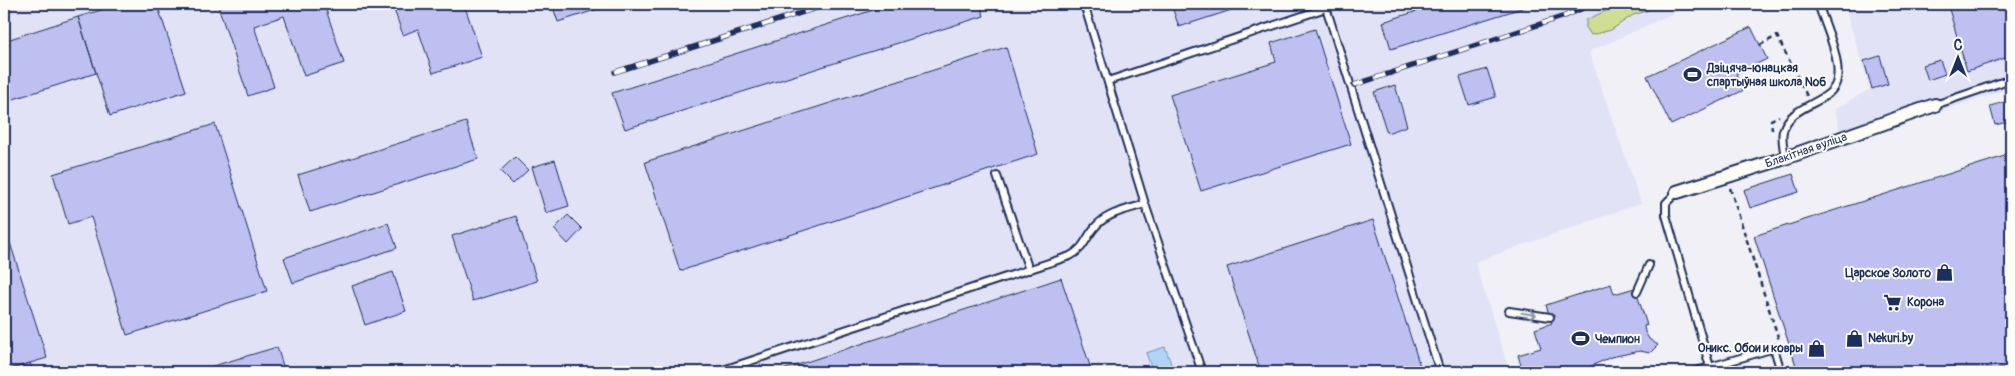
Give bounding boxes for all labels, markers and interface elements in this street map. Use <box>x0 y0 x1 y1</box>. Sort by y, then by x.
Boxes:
north arrow <box>1932 32 1982 82</box>
text: С <box>1954 37 1963 54</box>
place label: Дзіцяча-юнацкая спартыўная школа №6 <box>1706 61 1826 90</box>
sports icon: Дзіцяча-юнацкая спартыўная школа №6 <box>1683 65 1703 85</box>
street label: Блакітная вуліца <box>1763 129 1850 172</box>
shop icon: Царское Золото <box>1935 263 1955 283</box>
place label: Царское Золото <box>1845 266 1932 281</box>
supermarket icon: Корона <box>1883 292 1903 312</box>
place label: Корона <box>1907 295 1944 310</box>
one-way arrow <box>1521 309 1537 319</box>
shop icon: Nekuri.by <box>1844 328 1864 348</box>
sports icon: Чемпион <box>1571 329 1591 349</box>
place label: Nekuri.by <box>1868 331 1914 346</box>
place label: Чемпион <box>1595 332 1640 347</box>
shop icon: Оникс. Обои и ковры <box>1807 338 1827 358</box>
place label: Оникс. Обои и ковры <box>1698 341 1803 356</box>

